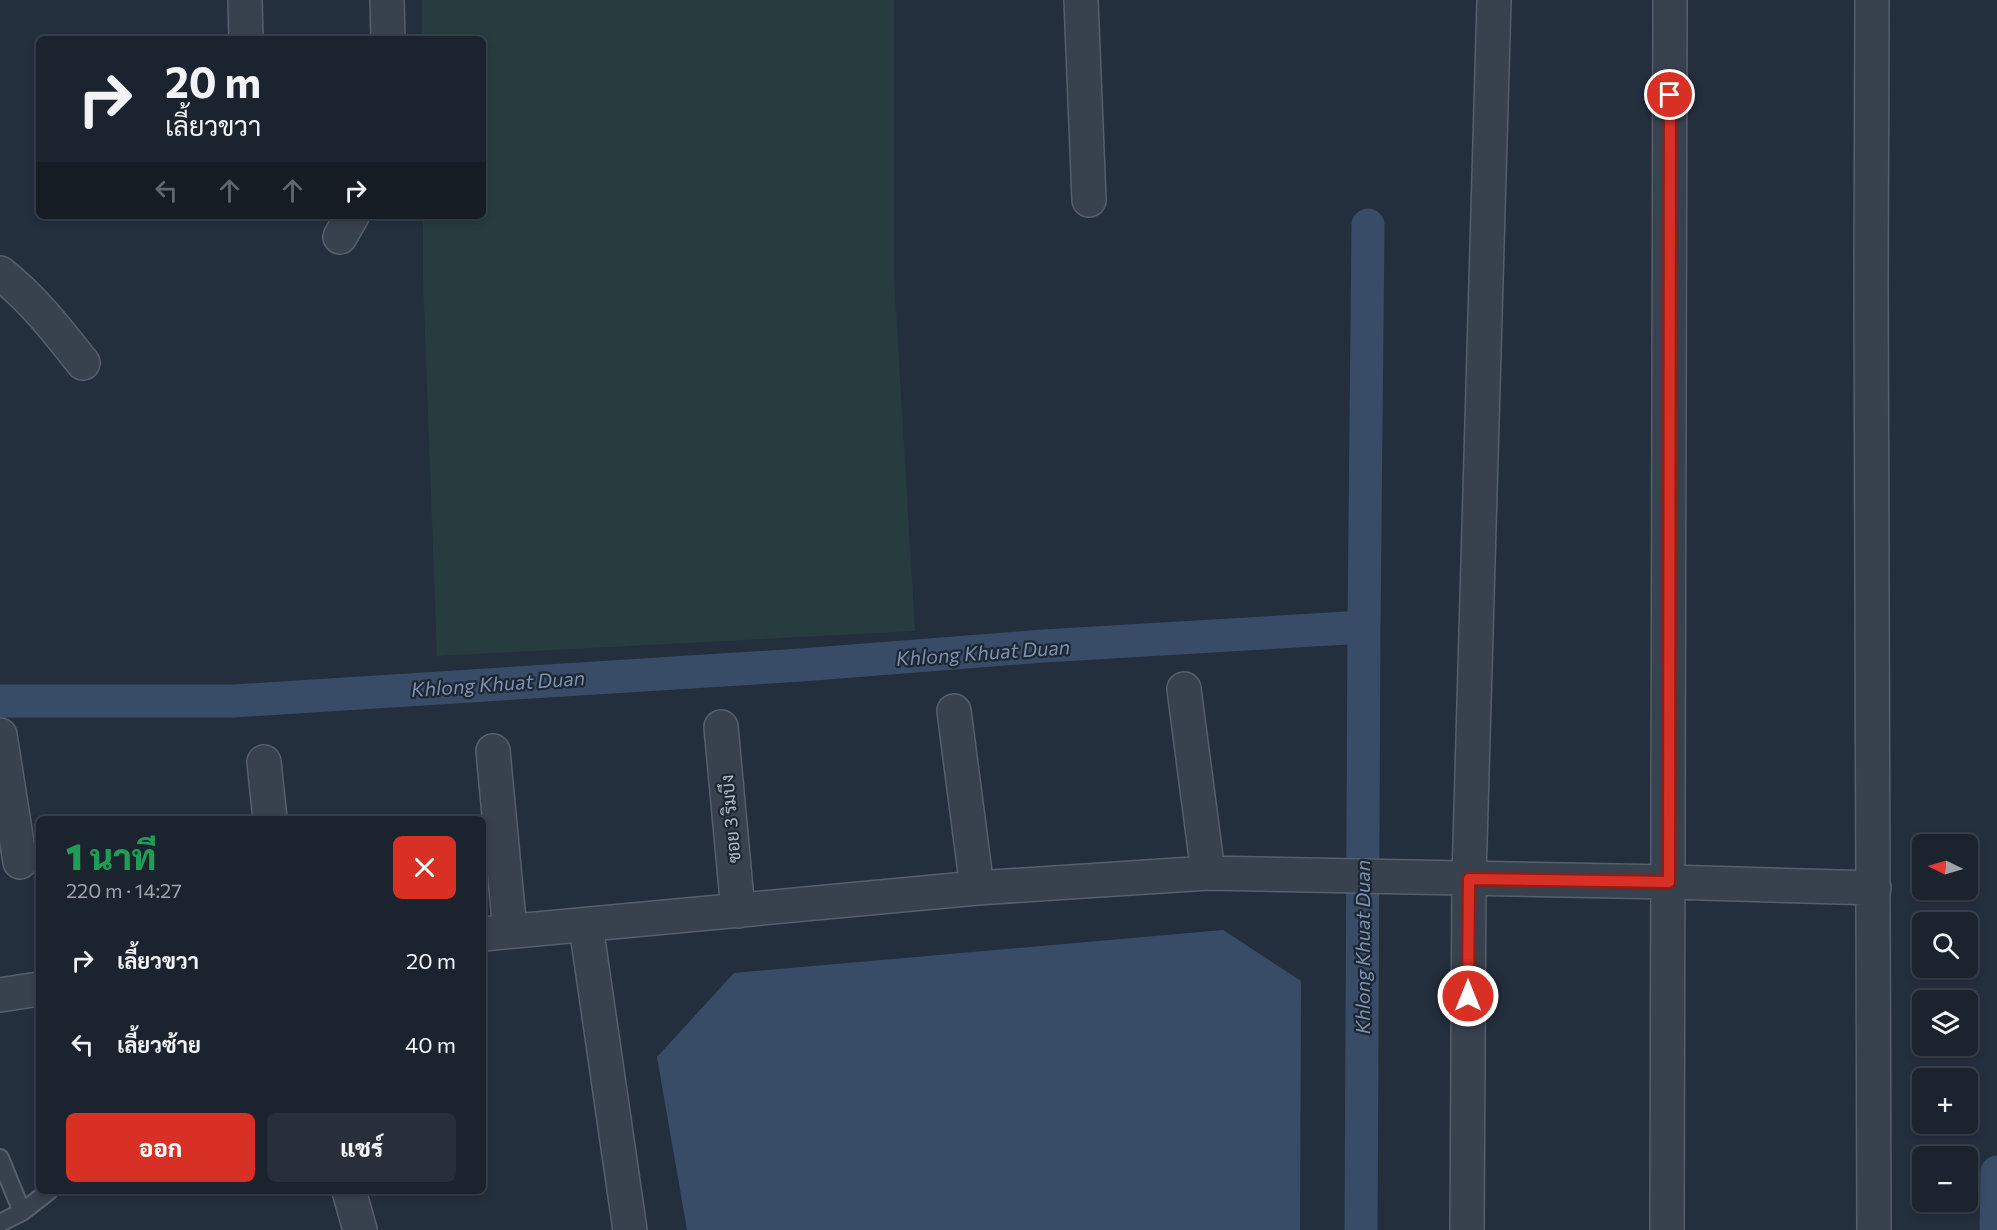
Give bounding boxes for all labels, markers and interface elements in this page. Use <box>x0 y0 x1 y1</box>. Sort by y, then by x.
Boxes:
text: 20 m <box>165 55 261 107</box>
icon: right <box>66 60 144 138</box>
pin <box>1644 69 1695 120</box>
icon: arrive <box>1653 78 1686 111</box>
text: เลี้ยวขวา <box>165 109 261 142</box>
icon: left <box>150 174 183 207</box>
icon: ahead <box>213 174 246 207</box>
icon: ahead <box>276 174 309 207</box>
icon: right <box>339 174 372 207</box>
water label: Khlong Khuat Duan <box>895 634 1071 670</box>
water label: Khlong Khuat Duan <box>410 665 586 701</box>
street label: ซอย 3 ริมบึง <box>715 774 745 864</box>
text: 1 นาที <box>66 833 157 877</box>
north arrow <box>1912 834 1978 900</box>
map controls <box>1912 834 1978 1212</box>
button: close <box>393 836 456 899</box>
water label: Khlong Khuat Duan <box>1350 860 1374 1034</box>
text: 220 m · 14:27 <box>66 878 182 902</box>
button: search <box>1912 912 1978 978</box>
icon: right <box>66 944 99 977</box>
text: เลี้ยวขวา <box>117 947 199 974</box>
text: 20 m <box>406 947 456 974</box>
position arrow <box>1436 964 1500 1028</box>
button: layers <box>1912 990 1978 1056</box>
icon: left <box>66 1028 99 1061</box>
text: เลี้ยวซ้าย <box>117 1031 201 1058</box>
text: 40 m <box>405 1031 456 1058</box>
button: + <box>1912 1068 1978 1134</box>
button: ออก <box>66 1113 255 1182</box>
button: แชร์ <box>267 1113 456 1182</box>
button: − <box>1912 1146 1978 1212</box>

